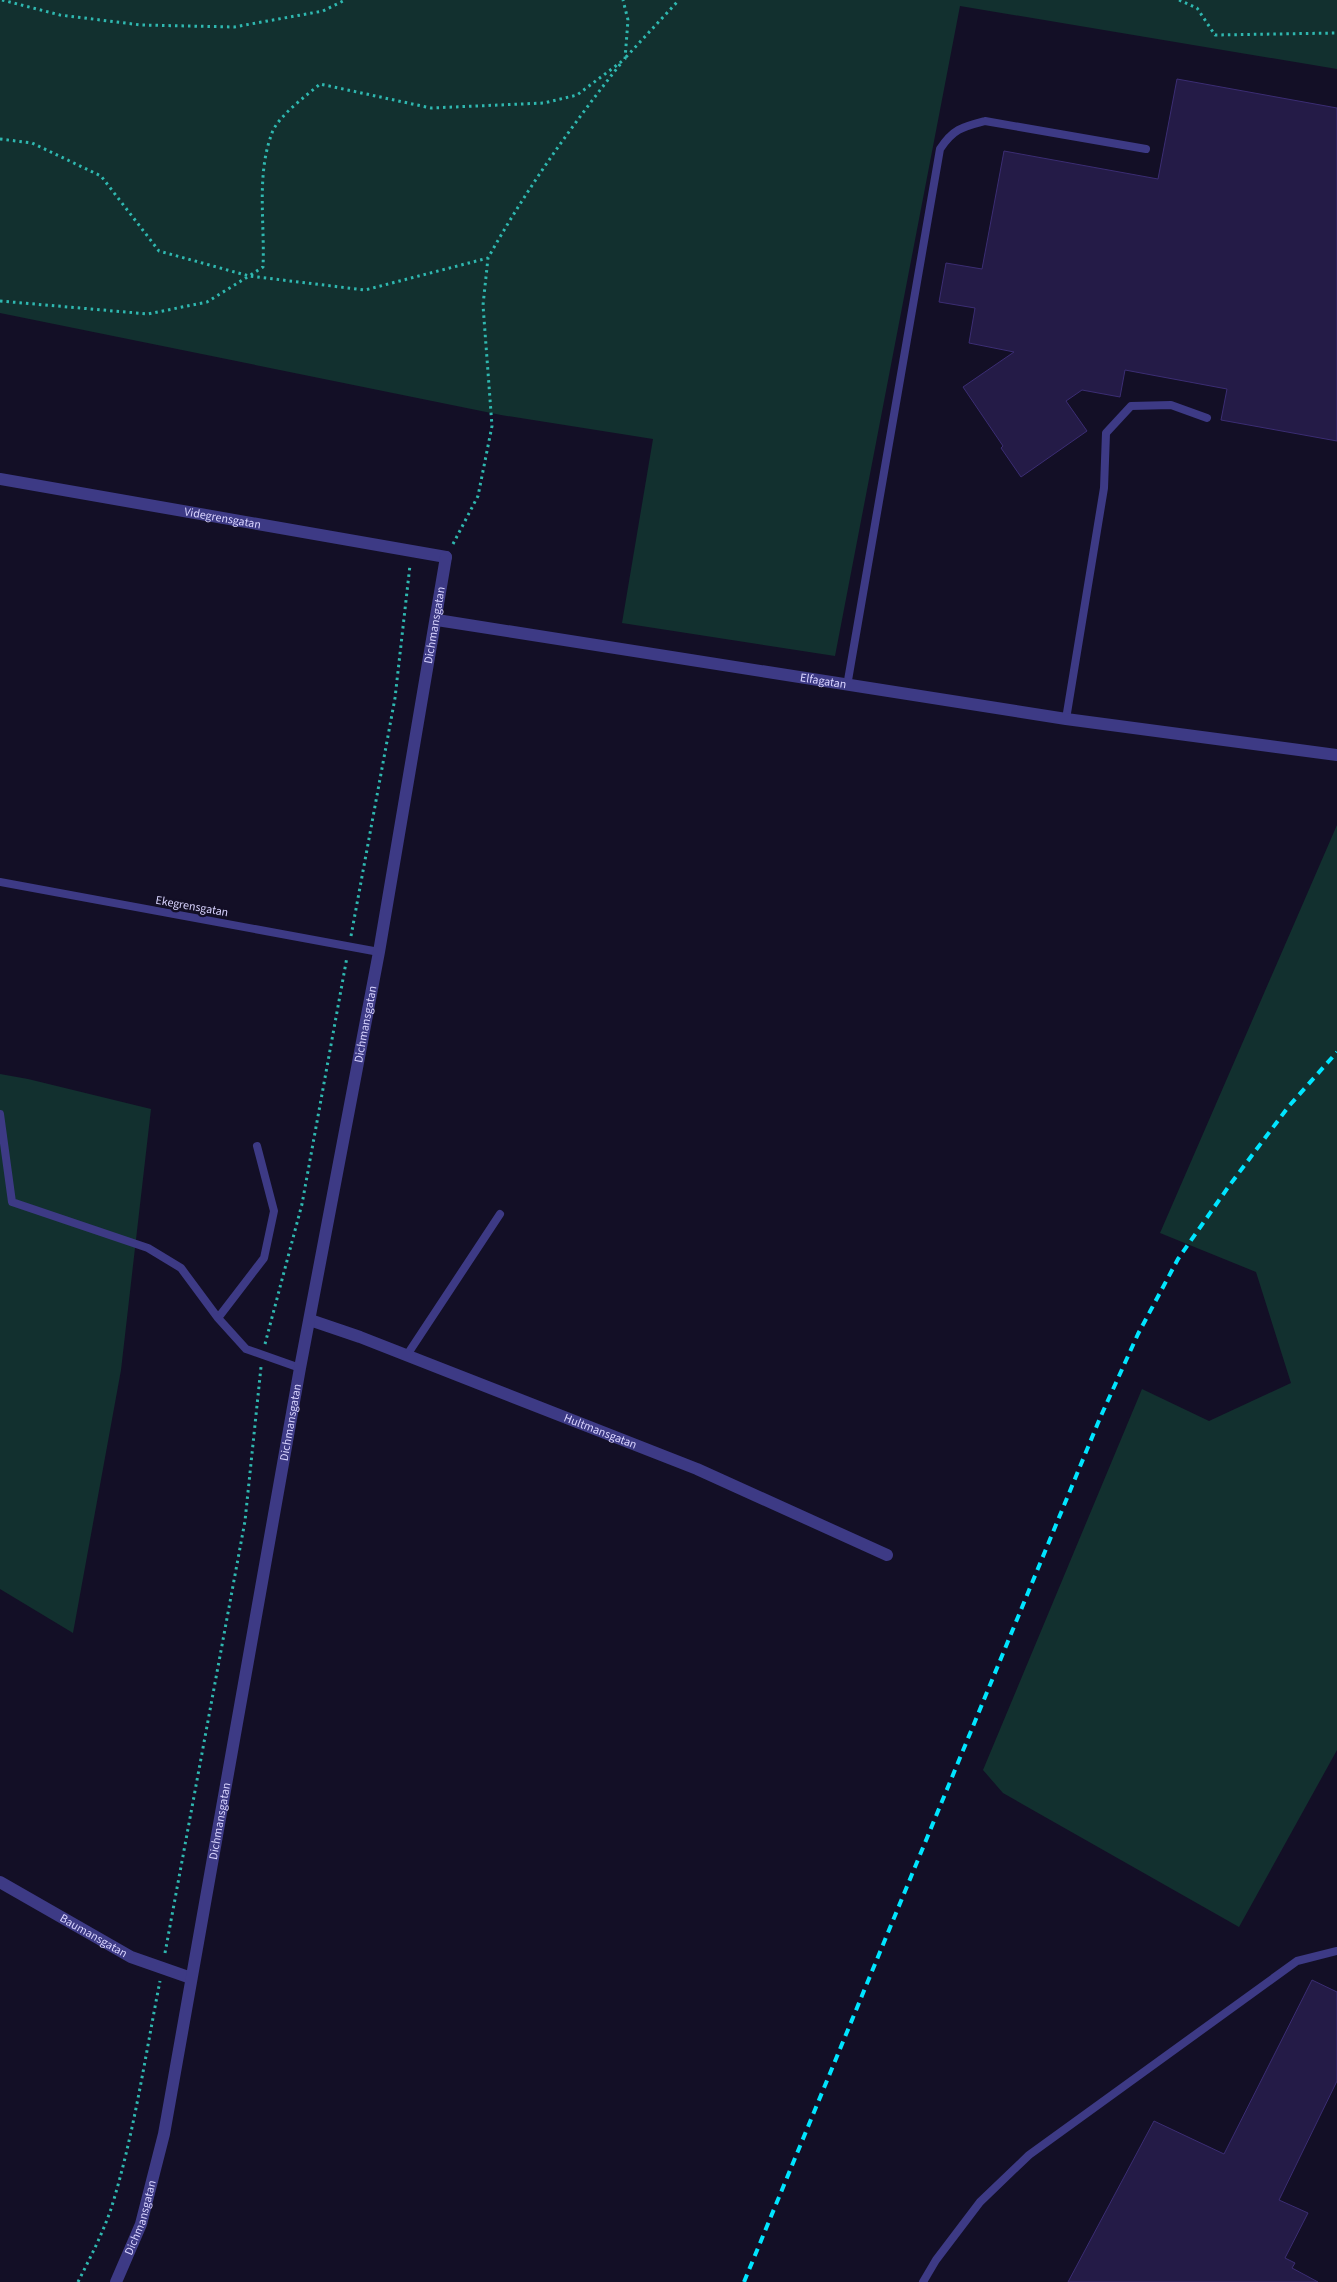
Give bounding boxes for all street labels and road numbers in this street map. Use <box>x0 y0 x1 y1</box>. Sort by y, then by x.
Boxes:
street label: Videgrensgatan <box>183 503 262 533</box>
street label: Dichmansgatan <box>420 585 450 665</box>
street label: Elfagatan <box>799 669 848 693</box>
street label: Ekegrensgatan <box>154 892 230 921</box>
street label: Dichmansgatan <box>350 984 381 1064</box>
street label: Dichmansgatan <box>276 1382 306 1462</box>
street label: Hultmansgatan <box>561 1410 639 1454</box>
street label: Dichmansgatan <box>205 1781 235 1861</box>
street label: Baumansgatan <box>57 1910 130 1962</box>
street label: Dichmansgatan <box>120 2178 161 2258</box>

